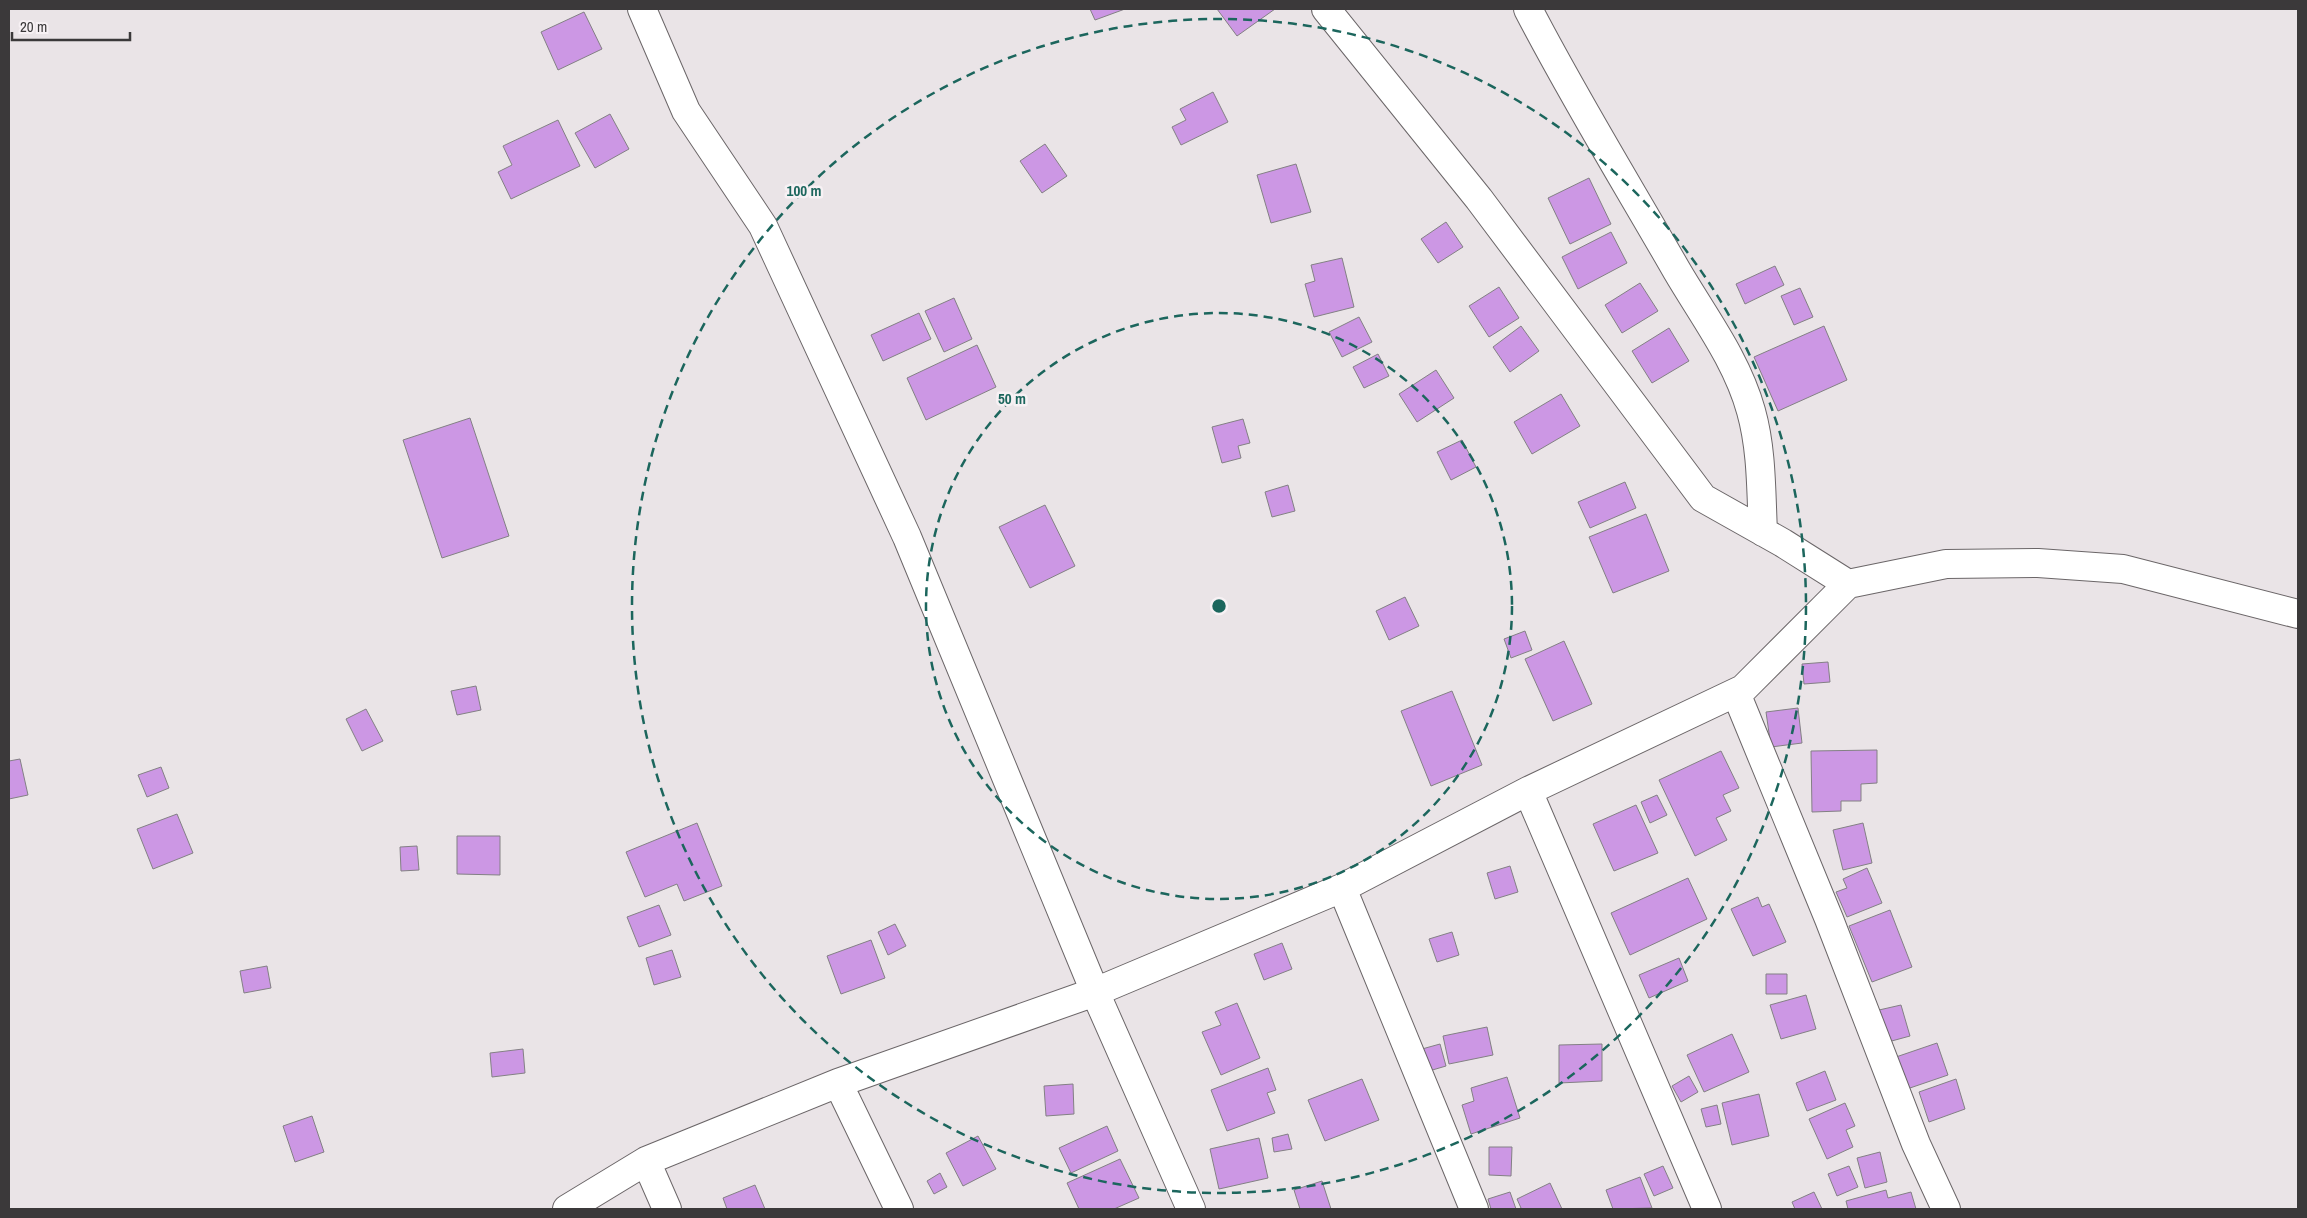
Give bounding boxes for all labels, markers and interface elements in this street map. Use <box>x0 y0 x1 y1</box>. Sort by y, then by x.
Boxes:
scale bar <box>12 10 130 42</box>
text: 20 m <box>20 16 47 37</box>
text: 100 m <box>787 180 821 201</box>
text: 50 m <box>998 388 1026 409</box>
centre of rings <box>1210 597 1228 615</box>

